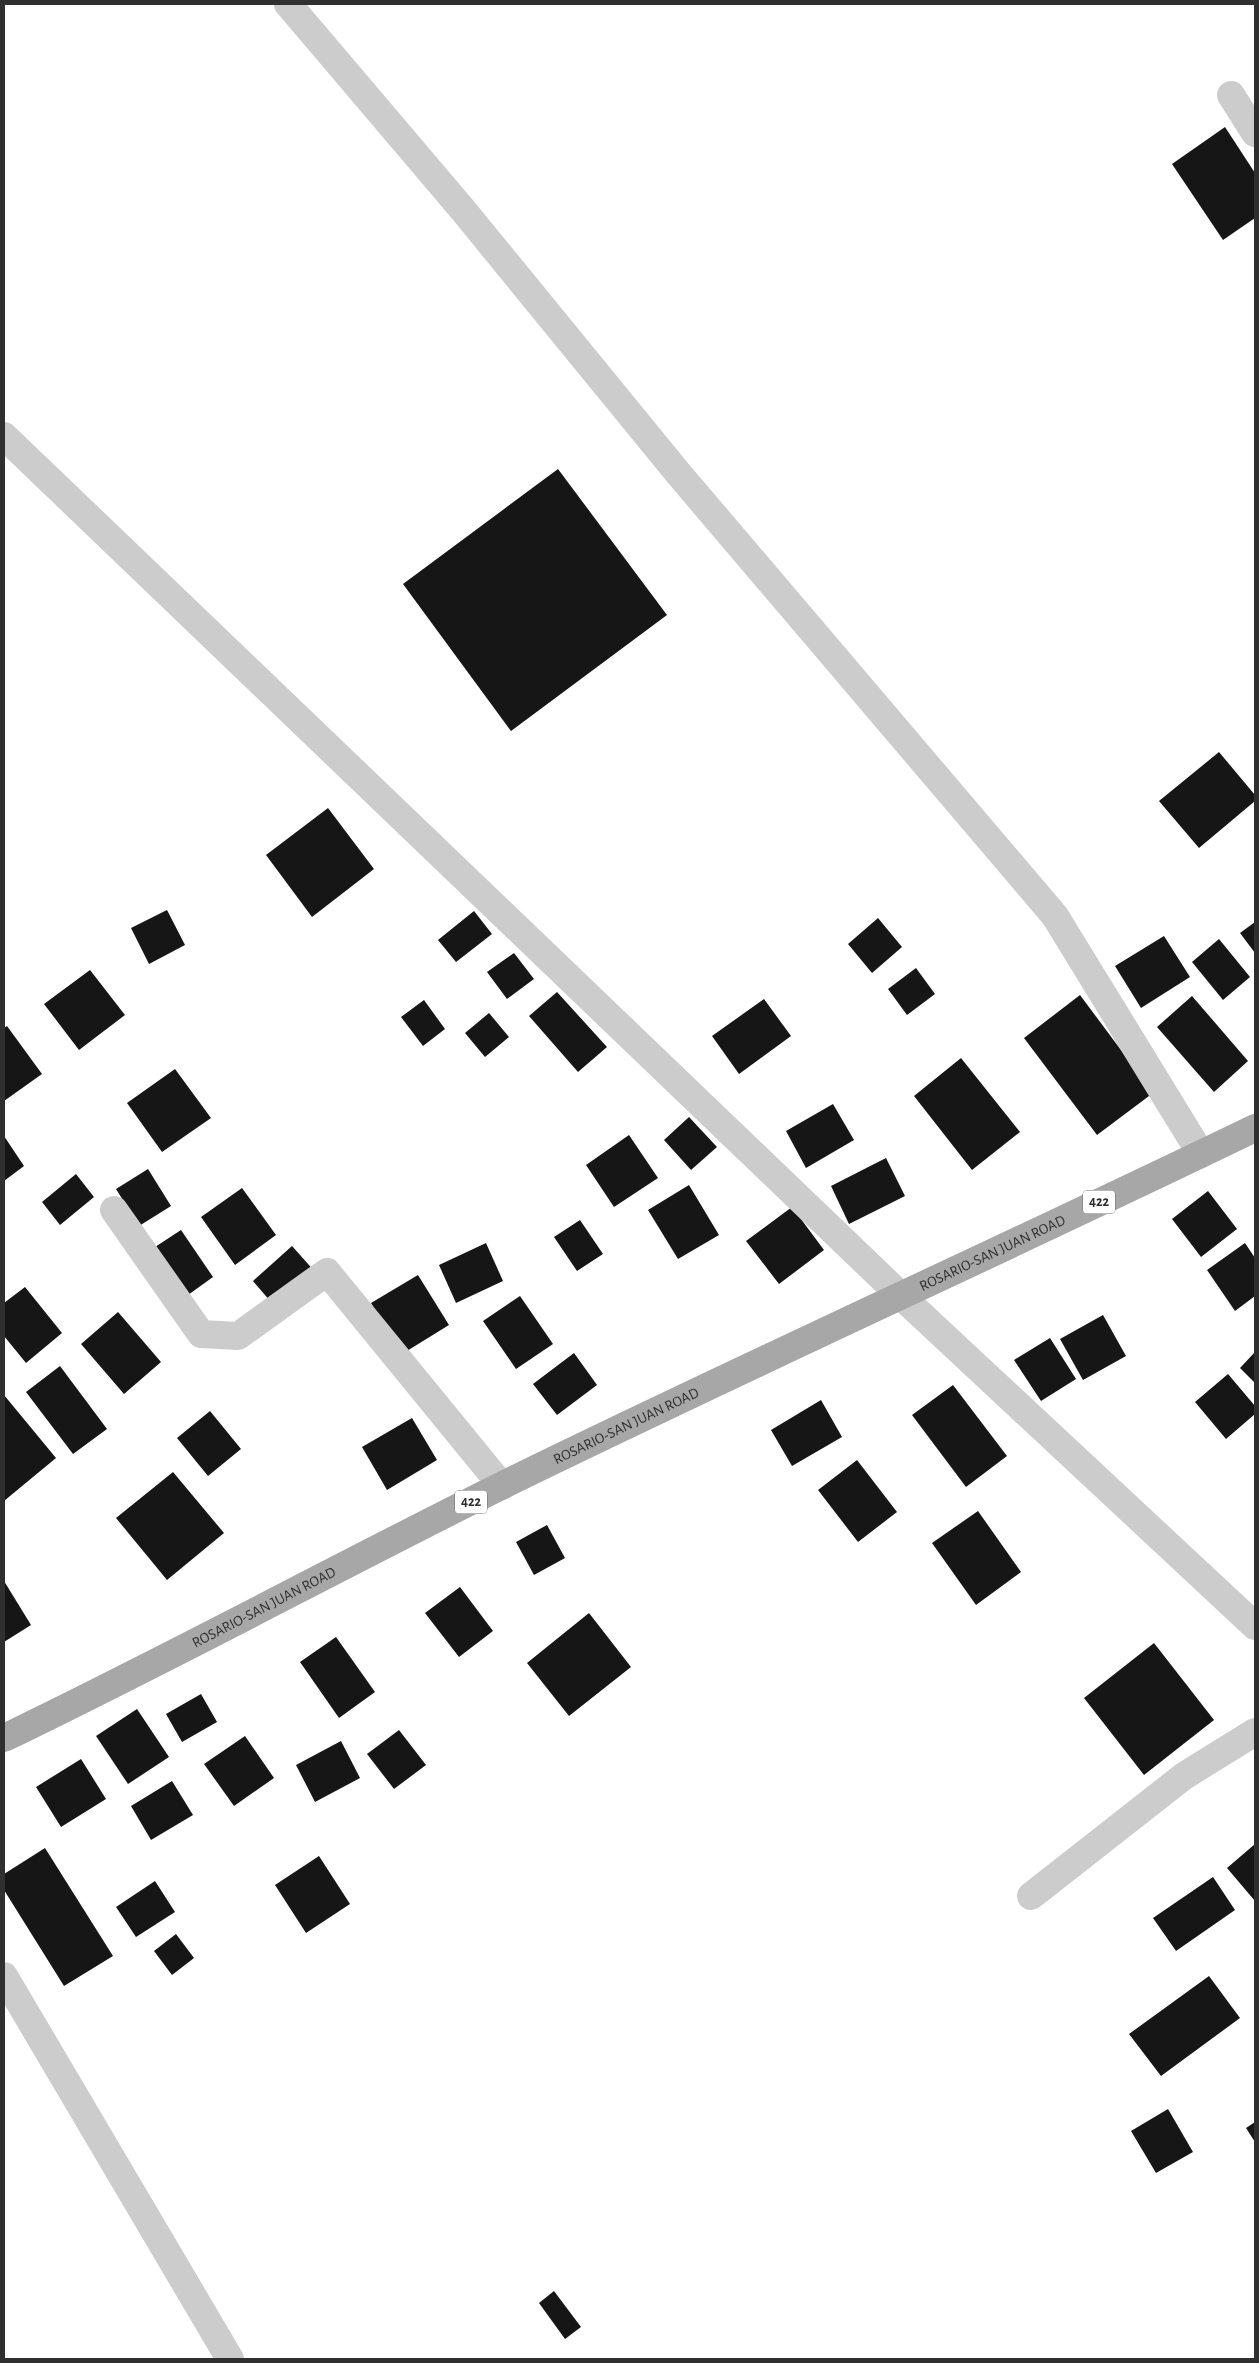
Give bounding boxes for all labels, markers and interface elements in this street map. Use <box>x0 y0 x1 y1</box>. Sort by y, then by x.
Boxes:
road number: 422 <box>1083 1190 1115 1214</box>
street label: ROSARIO-SAN JUAN ROAD <box>917 1212 1068 1293</box>
street label: ROSARIO-SAN JUAN ROAD <box>551 1384 701 1467</box>
road number: 422 <box>455 1490 487 1514</box>
street label: ROSARIO-SAN JUAN ROAD <box>190 1564 338 1650</box>

